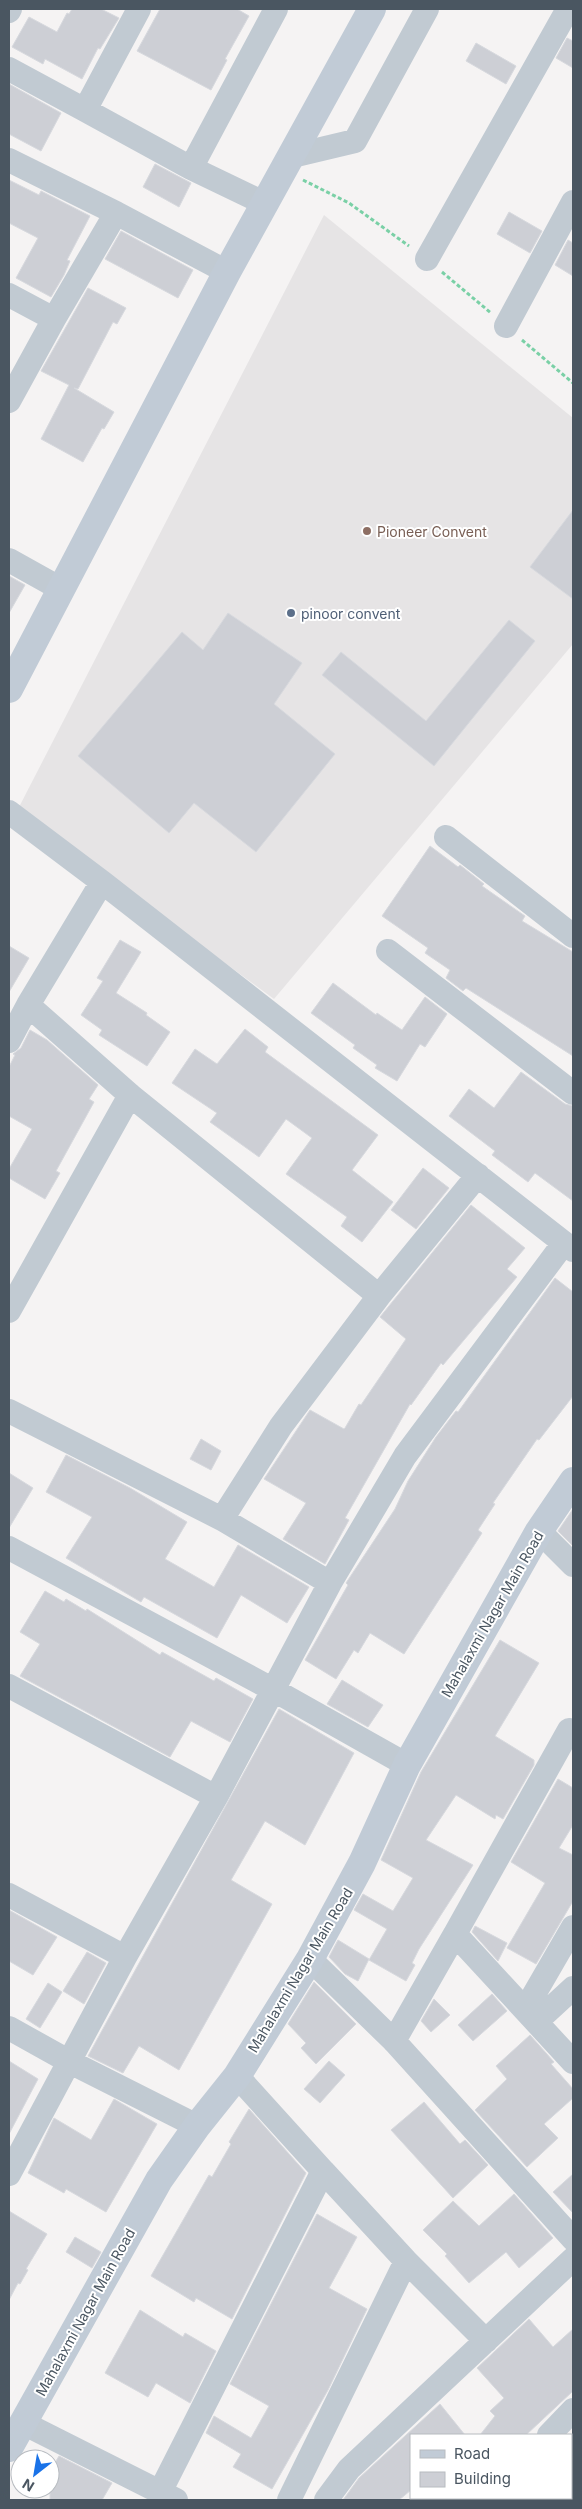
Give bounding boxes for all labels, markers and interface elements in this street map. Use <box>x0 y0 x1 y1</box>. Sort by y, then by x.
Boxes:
place label: Pioneer Convent <box>377 523 487 540</box>
marker: Pioneer Convent <box>361 525 373 537</box>
place label: pinoor convent <box>301 605 401 622</box>
marker: pinoor convent <box>285 607 297 619</box>
street label: Mahalaxmi Nagar Main Road <box>437 1528 547 1700</box>
street label: Mahalaxmi Nagar Main Road <box>244 1885 356 2055</box>
street label: Mahalaxmi Nagar Main Road <box>32 2225 138 2399</box>
legend <box>410 2434 572 2499</box>
text: Road <box>454 2444 490 2463</box>
north arrow <box>10 2449 60 2499</box>
text: Building <box>454 2469 511 2488</box>
text: N <box>19 2476 37 2496</box>

